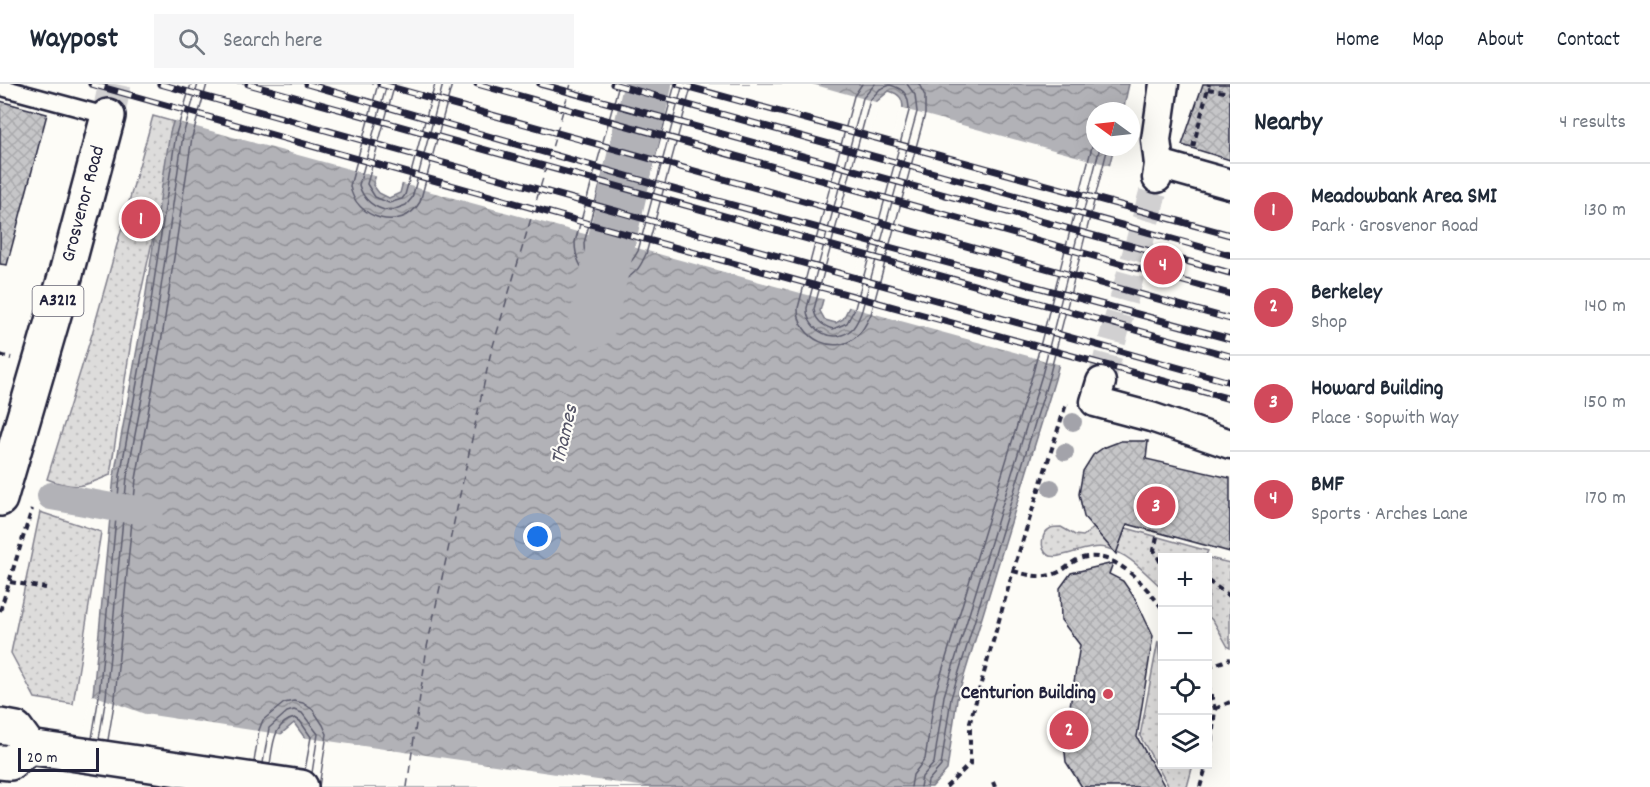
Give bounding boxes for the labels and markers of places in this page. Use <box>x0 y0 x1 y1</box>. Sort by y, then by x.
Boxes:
pin: 1 <box>122 196 160 242</box>
pin: 4 <box>1144 242 1182 288</box>
pin: 3 <box>1136 484 1176 528</box>
place label: Centurion Building <box>961 680 1096 708</box>
marker: Centurion Building <box>1101 687 1115 701</box>
pin: 2 <box>1050 708 1088 752</box>

